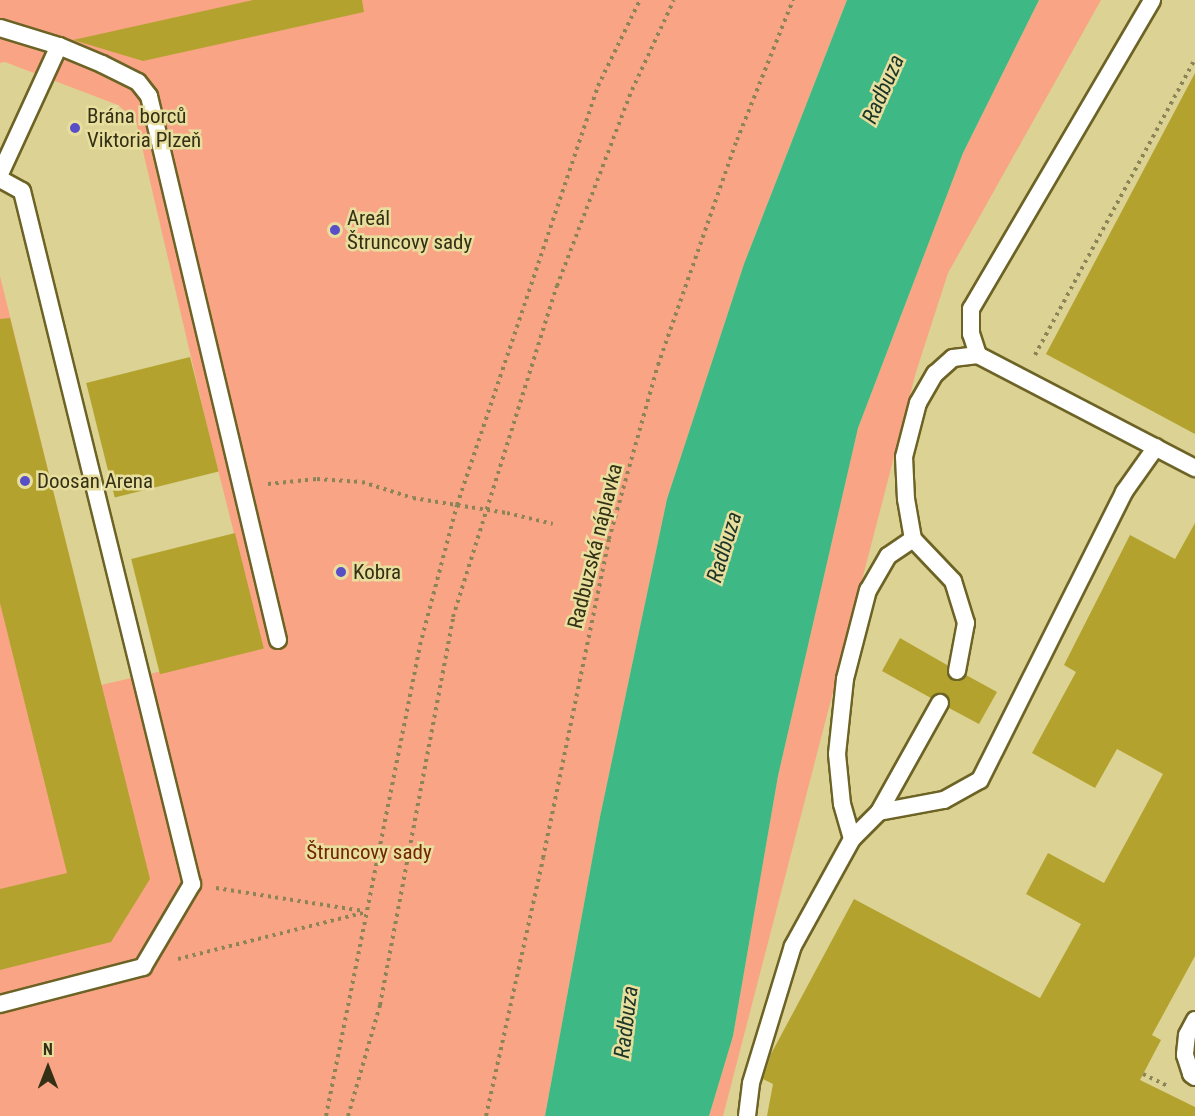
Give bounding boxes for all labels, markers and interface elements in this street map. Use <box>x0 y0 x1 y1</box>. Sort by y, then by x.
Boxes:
water label: Radbuza <box>856 50 910 128</box>
place label: Brána borců Viktoria Plzeň <box>87 103 201 153</box>
marker: Brána borců Viktoria Plzeň <box>68 121 82 135</box>
place label: Areál Štruncovy sady <box>347 205 472 255</box>
marker: Areál Štruncovy sady <box>328 223 342 237</box>
street label: Radbuzská náplavka <box>562 461 628 631</box>
place label: Doosan Arena <box>37 468 153 494</box>
marker: Doosan Arena <box>18 474 32 488</box>
water label: Radbuza <box>701 508 747 586</box>
place label: Kobra <box>353 559 401 585</box>
marker: Kobra <box>334 565 348 579</box>
park label: Štruncovy sady <box>306 839 432 865</box>
water label: Radbuza <box>608 984 644 1060</box>
north arrow <box>18 1038 78 1098</box>
text: N <box>43 1040 53 1059</box>

